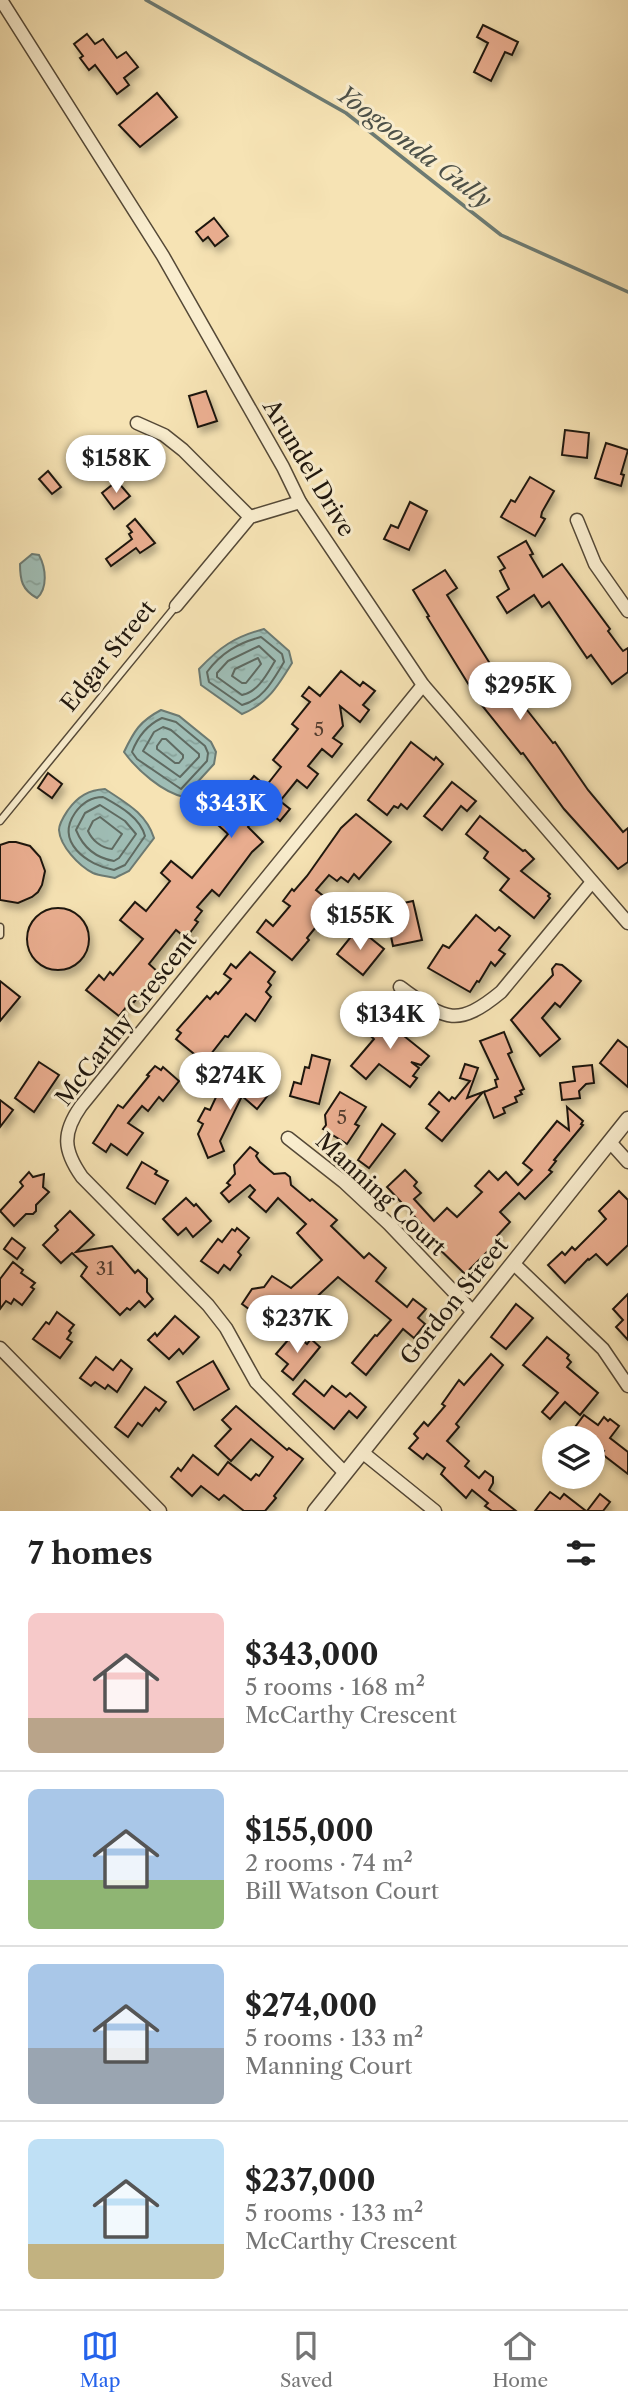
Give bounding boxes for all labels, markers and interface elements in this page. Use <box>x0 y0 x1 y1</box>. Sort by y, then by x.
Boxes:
water label: Yoogoonda Gully <box>331 79 498 214</box>
street label: Arundel Drive <box>257 394 361 542</box>
pin: $158K <box>67 435 165 495</box>
text: $158K <box>82 444 150 472</box>
street label: Edgar Street <box>55 595 161 717</box>
pin: $295K <box>471 662 569 722</box>
text: $295K <box>484 671 556 699</box>
house number: 5 <box>314 718 324 741</box>
pin: $343K <box>182 780 280 840</box>
text: $343K <box>196 789 266 817</box>
pin: $155K <box>311 892 409 952</box>
text: $155K <box>327 901 393 929</box>
street label: McCarthy Crescent <box>50 927 202 1111</box>
pin: $134K <box>341 992 439 1051</box>
text: $134K <box>356 1000 424 1028</box>
pin: $274K <box>181 1052 279 1112</box>
text: $274K <box>195 1061 265 1089</box>
house number: 5 <box>337 1106 347 1129</box>
street label: Manning Court <box>310 1127 452 1261</box>
street label: Gordon Street <box>394 1232 514 1370</box>
house number: 31 <box>96 1257 114 1280</box>
pin: $237K <box>248 1296 346 1355</box>
text: $237K <box>262 1304 332 1332</box>
map controls <box>542 1426 605 1489</box>
button: layers <box>542 1426 605 1489</box>
icon: filters <box>562 1534 600 1572</box>
text: 7 homes <box>28 1535 153 1572</box>
text: $343,000 <box>245 1636 379 1673</box>
icon: home <box>84 1641 168 1725</box>
text: 5 rooms · 168 m² <box>245 1673 425 1701</box>
text: McCarthy Crescent <box>245 1701 457 1729</box>
text: $155,000 <box>245 1812 374 1849</box>
icon: home <box>84 1817 168 1901</box>
text: 2 rooms · 74 m² <box>245 1849 413 1877</box>
text: Bill Watson Court <box>245 1877 439 1905</box>
text: $274,000 <box>245 1987 377 2024</box>
icon: home <box>84 1992 168 2076</box>
text: 5 rooms · 133 m² <box>245 2024 423 2052</box>
text: Manning Court <box>245 2052 412 2080</box>
text: $237,000 <box>245 2162 376 2199</box>
icon: home <box>84 2167 168 2251</box>
text: 5 rooms · 133 m² <box>245 2199 423 2227</box>
text: McCarthy Crescent <box>245 2227 457 2255</box>
tab: Map <box>80 2327 121 2392</box>
tab: Saved <box>280 2327 333 2392</box>
tab: Home <box>492 2327 548 2392</box>

